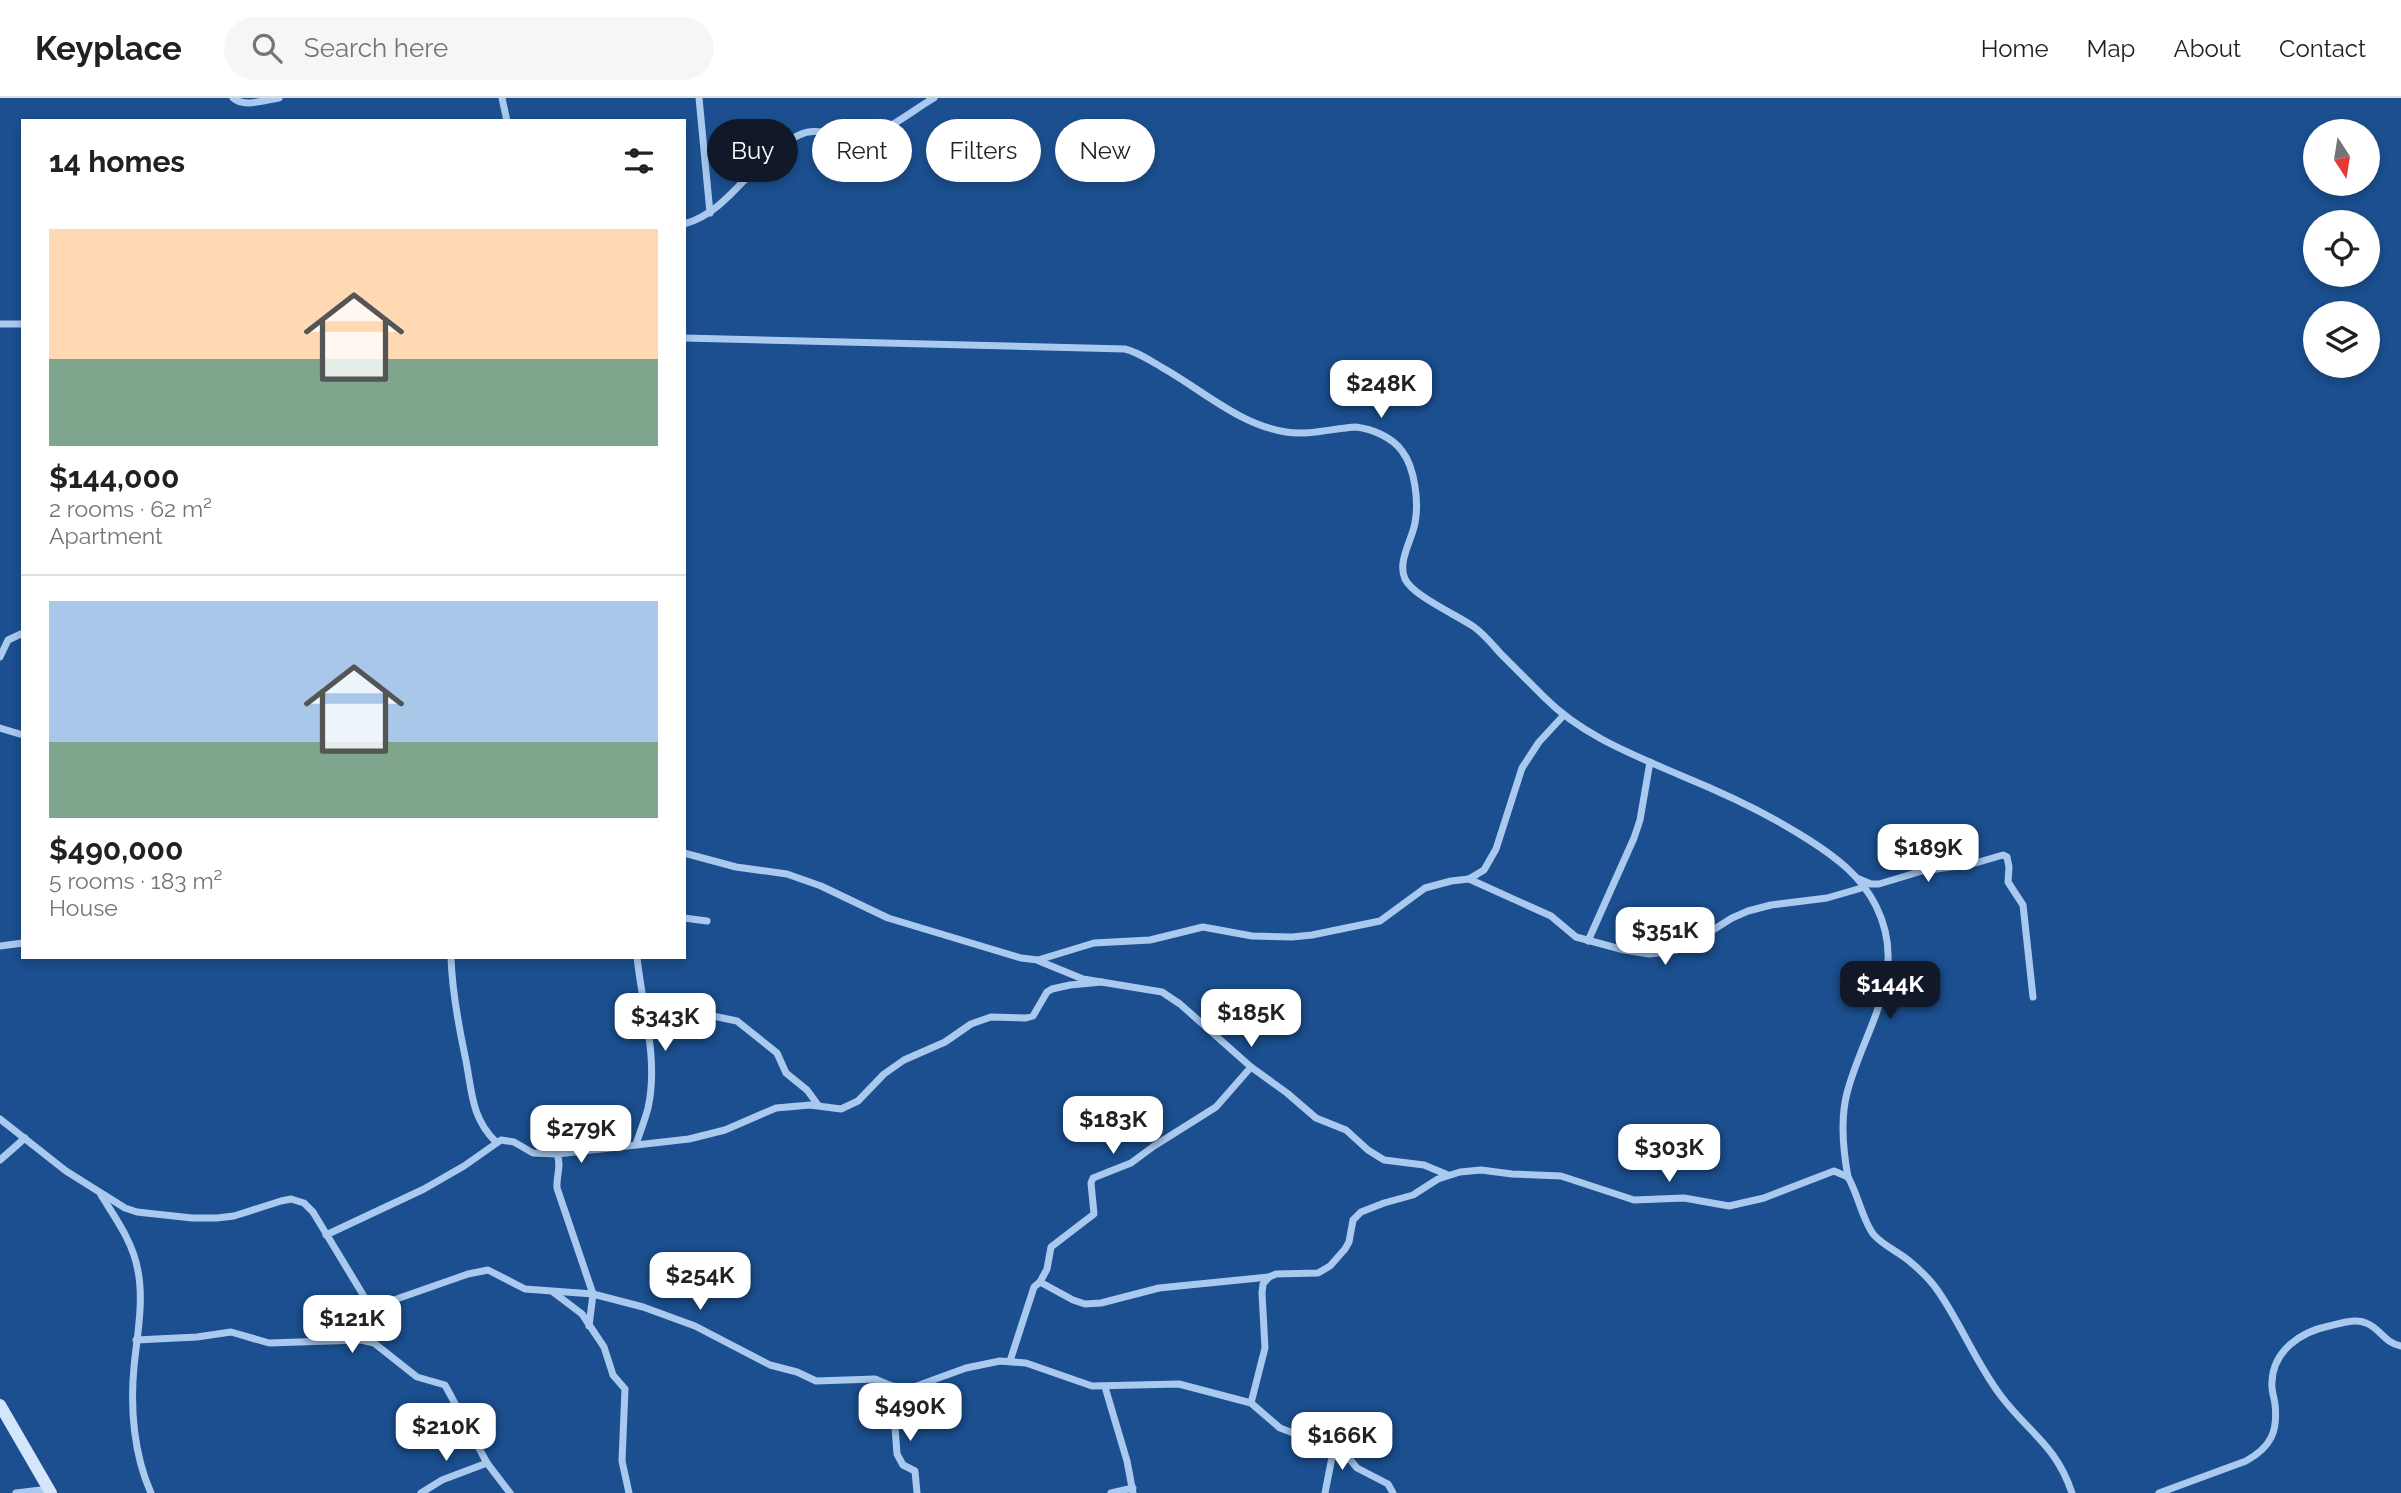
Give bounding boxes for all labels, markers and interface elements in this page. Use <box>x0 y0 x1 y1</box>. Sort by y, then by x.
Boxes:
search box <box>224 17 714 80</box>
text: Keyplace <box>35 29 182 68</box>
icon: search <box>248 29 286 67</box>
text: Search here <box>304 33 448 63</box>
text: Home <box>1981 34 2049 63</box>
text: Map <box>2087 34 2135 63</box>
text: About <box>2173 34 2241 63</box>
text: Contact <box>2279 34 2366 63</box>
chip: Buy <box>707 119 798 182</box>
chip: Rent <box>812 119 912 182</box>
chip: Filters <box>926 119 1041 182</box>
chip: New <box>1055 119 1155 182</box>
north arrow <box>2303 119 2380 196</box>
map controls <box>2303 119 2380 378</box>
icon: filters <box>620 142 658 180</box>
text: 14 homes <box>49 144 185 179</box>
button: locate <box>2303 210 2380 287</box>
icon: home <box>291 274 417 400</box>
button: layers <box>2303 301 2380 378</box>
pin: $248K <box>1332 360 1430 420</box>
text: $248K <box>1346 369 1416 396</box>
text: $144,000 <box>49 460 179 495</box>
text: 2 rooms · 62 m² <box>49 495 212 522</box>
text: Apartment <box>49 522 163 549</box>
icon: home <box>291 646 417 772</box>
pin: $189K <box>1879 824 1977 884</box>
text: $490,000 <box>49 832 183 867</box>
text: $189K <box>1894 833 1962 860</box>
text: 5 rooms · 183 m² <box>49 867 223 894</box>
text: House <box>49 894 118 921</box>
pin: $351K <box>1616 908 1714 967</box>
text: $351K <box>1632 916 1698 943</box>
pin: $144K <box>1841 962 1939 1021</box>
text: $144K <box>1856 970 1924 997</box>
pin: $185K <box>1202 990 1300 1049</box>
pin: $343K <box>616 993 714 1053</box>
text: $185K <box>1217 998 1285 1025</box>
text: $343K <box>631 1002 699 1029</box>
pin: $183K <box>1064 1096 1162 1156</box>
pin: $279K <box>532 1105 630 1165</box>
text: $183K <box>1079 1105 1147 1132</box>
text: $279K <box>546 1114 616 1141</box>
pin: $303K <box>1620 1124 1718 1184</box>
text: $303K <box>1634 1133 1704 1160</box>
pin: $254K <box>651 1252 749 1312</box>
text: $254K <box>666 1261 734 1288</box>
pin: $121K <box>303 1296 401 1355</box>
text: $121K <box>319 1304 385 1331</box>
pin: $490K <box>861 1384 959 1443</box>
text: $490K <box>875 1392 945 1419</box>
pin: $210K <box>397 1404 495 1463</box>
text: $210K <box>412 1412 480 1439</box>
pin: $166K <box>1293 1412 1391 1472</box>
text: $166K <box>1307 1421 1377 1448</box>

